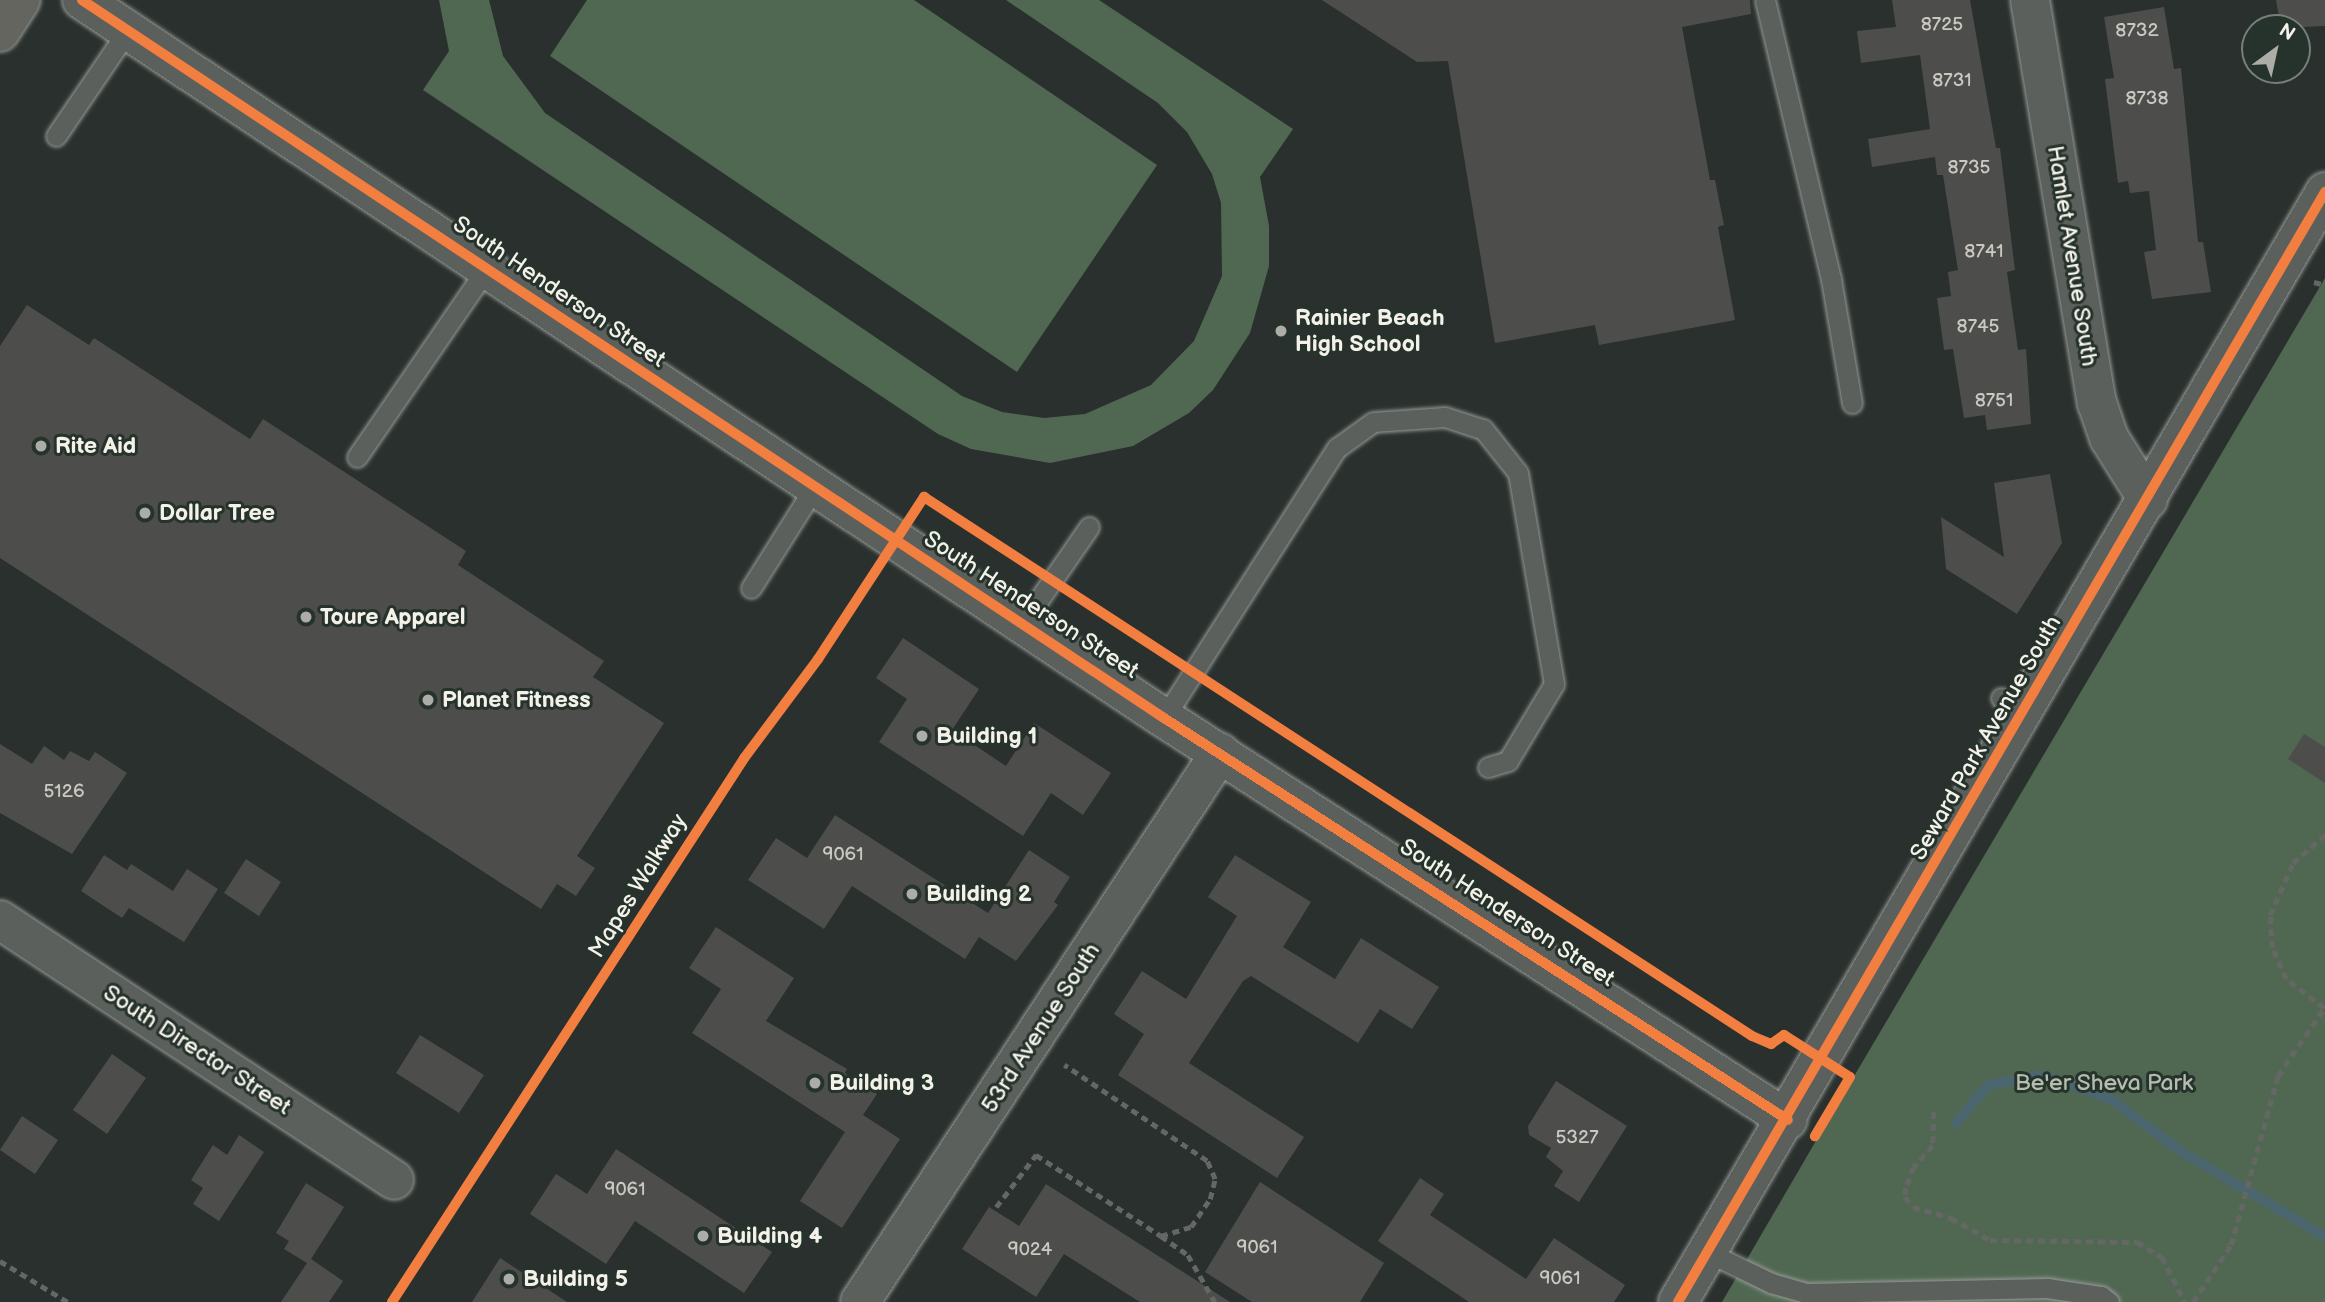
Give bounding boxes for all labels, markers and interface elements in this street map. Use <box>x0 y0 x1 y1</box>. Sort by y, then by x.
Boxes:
house number: 8725 <box>1921 14 1963 36</box>
north arrow <box>2241 14 2311 84</box>
text: N <box>2274 19 2299 46</box>
house number: 8732 <box>2115 20 2159 42</box>
house number: 8731 <box>1932 70 1972 92</box>
house number: 8738 <box>2125 88 2169 110</box>
street label: Hamlet Avenue South <box>2041 143 2103 369</box>
house number: 8735 <box>1948 157 1990 179</box>
street label: South Henderson Street <box>447 210 671 374</box>
house number: 8741 <box>1964 241 2004 263</box>
place label: Rainier Beach High School <box>1295 304 1444 358</box>
house number: 8745 <box>1957 316 1999 338</box>
marker: Rainier Beach High School <box>1273 323 1289 339</box>
house number: 8751 <box>1975 390 2013 412</box>
place label: Rite Aid <box>55 432 136 460</box>
marker: Rite Aid <box>33 438 49 454</box>
place label: Dollar Tree <box>159 499 275 527</box>
marker: Dollar Tree <box>137 505 153 521</box>
street label: South Henderson Street <box>918 525 1144 685</box>
place label: Toure Apparel <box>320 603 466 631</box>
marker: Toure Apparel <box>298 609 314 625</box>
street label: Seward Park Avenue South <box>1905 611 2067 865</box>
place label: Planet Fitness <box>442 686 590 714</box>
marker: Planet Fitness <box>420 692 436 708</box>
place label: Building 1 <box>936 722 1037 750</box>
marker: Building 1 <box>914 728 930 744</box>
house number: 5126 <box>43 781 85 803</box>
street label: Mapes Walkway <box>583 809 693 963</box>
street label: South Henderson Street <box>1394 833 1620 993</box>
house number: 9061 <box>822 844 864 866</box>
place label: Building 2 <box>926 880 1031 908</box>
marker: Building 2 <box>904 886 920 902</box>
street label: 53rd Avenue South <box>976 938 1106 1118</box>
street label: South Director Street <box>98 979 296 1121</box>
place label: Building 3 <box>829 1069 934 1097</box>
park label: Be'er Sheva Park <box>2015 1069 2193 1097</box>
marker: Building 3 <box>807 1075 823 1091</box>
house number: 5327 <box>1555 1127 1599 1149</box>
house number: 9061 <box>604 1179 646 1201</box>
place label: Building 4 <box>717 1222 822 1250</box>
marker: Building 4 <box>695 1228 711 1244</box>
house number: 9061 <box>1236 1237 1278 1259</box>
house number: 9024 <box>1008 1239 1052 1261</box>
place label: Building 5 <box>523 1265 628 1293</box>
house number: 9061 <box>1539 1268 1581 1290</box>
marker: Building 5 <box>501 1271 517 1287</box>

